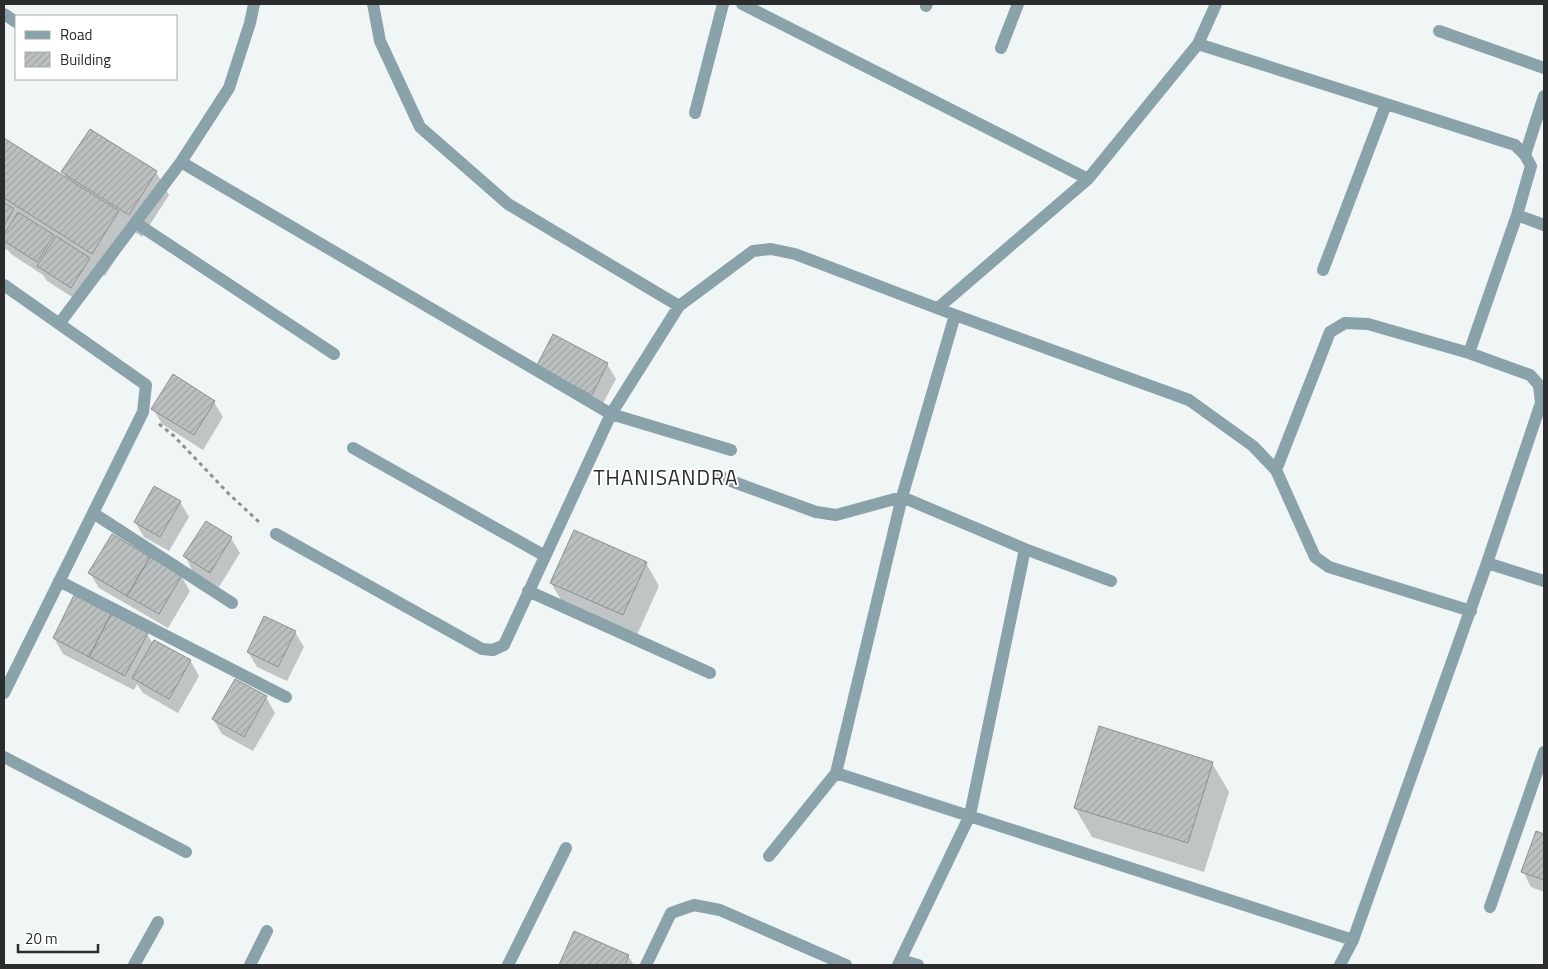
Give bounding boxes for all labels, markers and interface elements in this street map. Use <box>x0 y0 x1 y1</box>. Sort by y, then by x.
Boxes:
legend <box>15 15 178 80</box>
text: Road <box>60 23 92 46</box>
text: Building <box>60 48 111 71</box>
district label: THANISANDRA <box>594 461 738 493</box>
scale bar <box>18 922 98 954</box>
text: 20 m <box>25 927 58 950</box>

